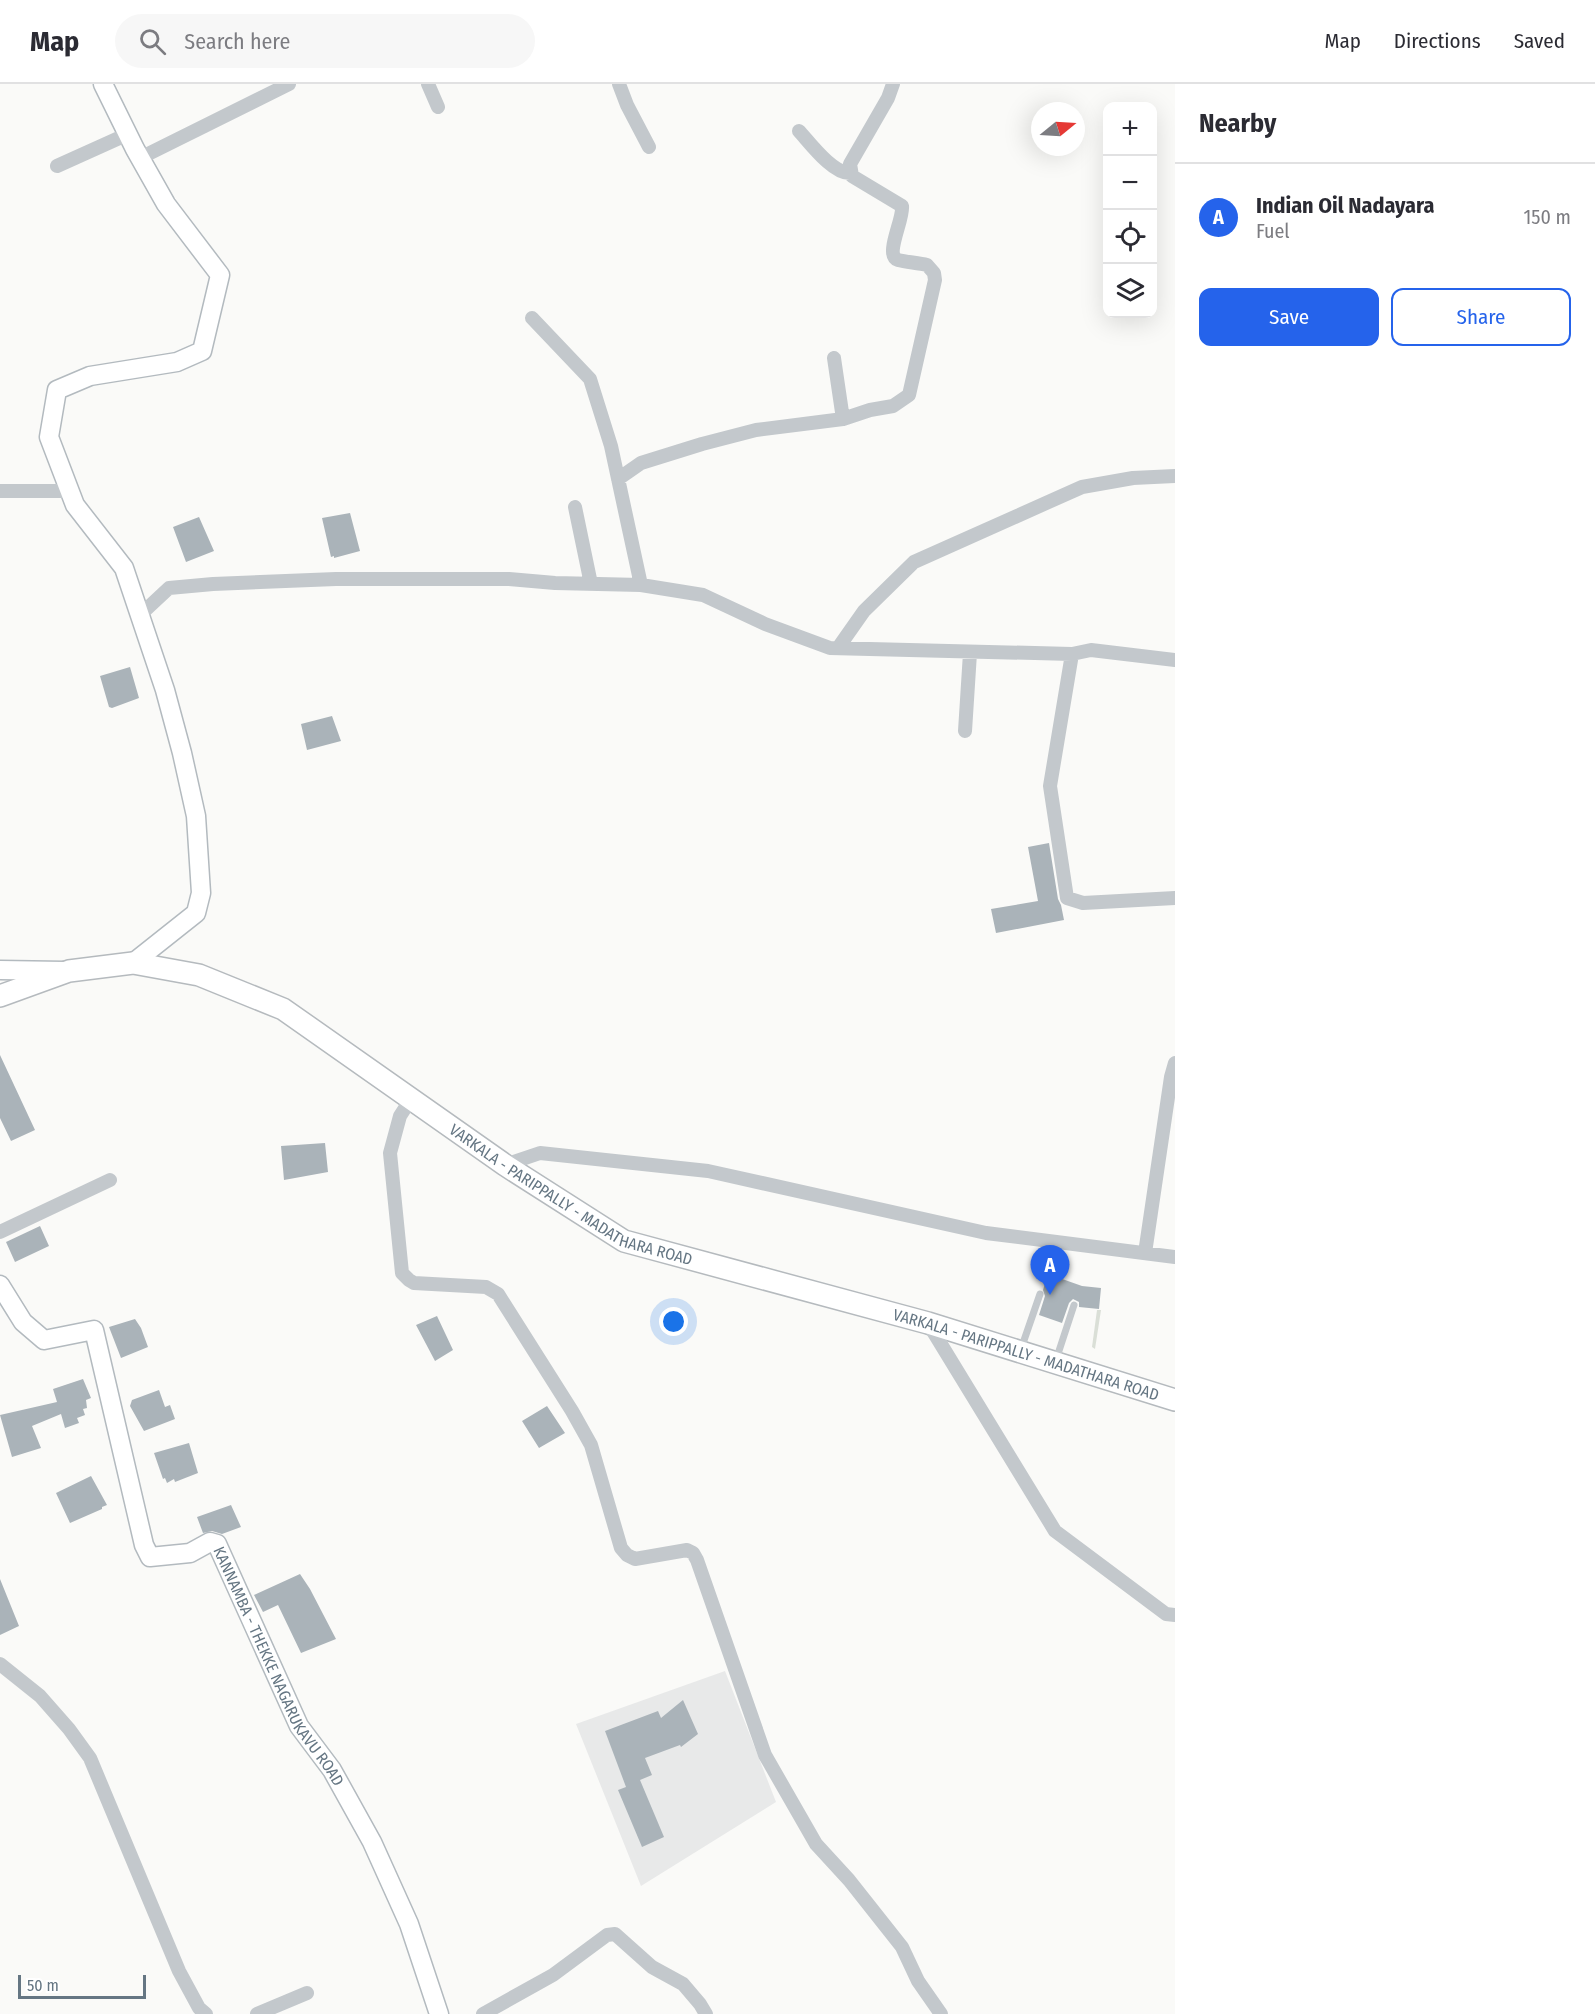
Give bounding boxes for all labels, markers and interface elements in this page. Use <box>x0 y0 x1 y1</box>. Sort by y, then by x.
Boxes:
search box <box>115 14 535 68</box>
text: Map <box>30 25 79 58</box>
icon: search <box>136 25 169 58</box>
text: Search here <box>184 28 290 55</box>
text: Map <box>1324 28 1361 54</box>
text: Directions <box>1394 28 1481 54</box>
text: Saved <box>1514 28 1565 54</box>
north arrow <box>1031 102 1085 156</box>
map controls <box>1103 102 1157 318</box>
button: + <box>1103 102 1157 156</box>
text: Nearby <box>1199 108 1276 139</box>
button: − <box>1103 156 1157 210</box>
text: Indian Oil Nadayara <box>1256 192 1434 219</box>
text: A <box>1213 205 1224 229</box>
text: 150 m <box>1524 205 1571 229</box>
button: locate <box>1103 210 1157 264</box>
text: Fuel <box>1256 219 1290 243</box>
button: layers <box>1103 264 1157 318</box>
button: Save <box>1199 288 1379 346</box>
button: Share <box>1391 288 1571 346</box>
street label: VARKALA - PARIPPALLY - MADATHARA ROAD <box>446 1120 694 1269</box>
pin: A <box>1030 1246 1070 1295</box>
street label: VARKALA - PARIPPALLY - MADATHARA ROAD <box>891 1305 1161 1404</box>
your location <box>659 1307 688 1336</box>
street label: KANNAMBA - THEKKE NAGARUKAVU ROAD <box>209 1544 348 1789</box>
scale bar <box>18 1972 146 2000</box>
text: 50 m <box>27 1976 59 1995</box>

